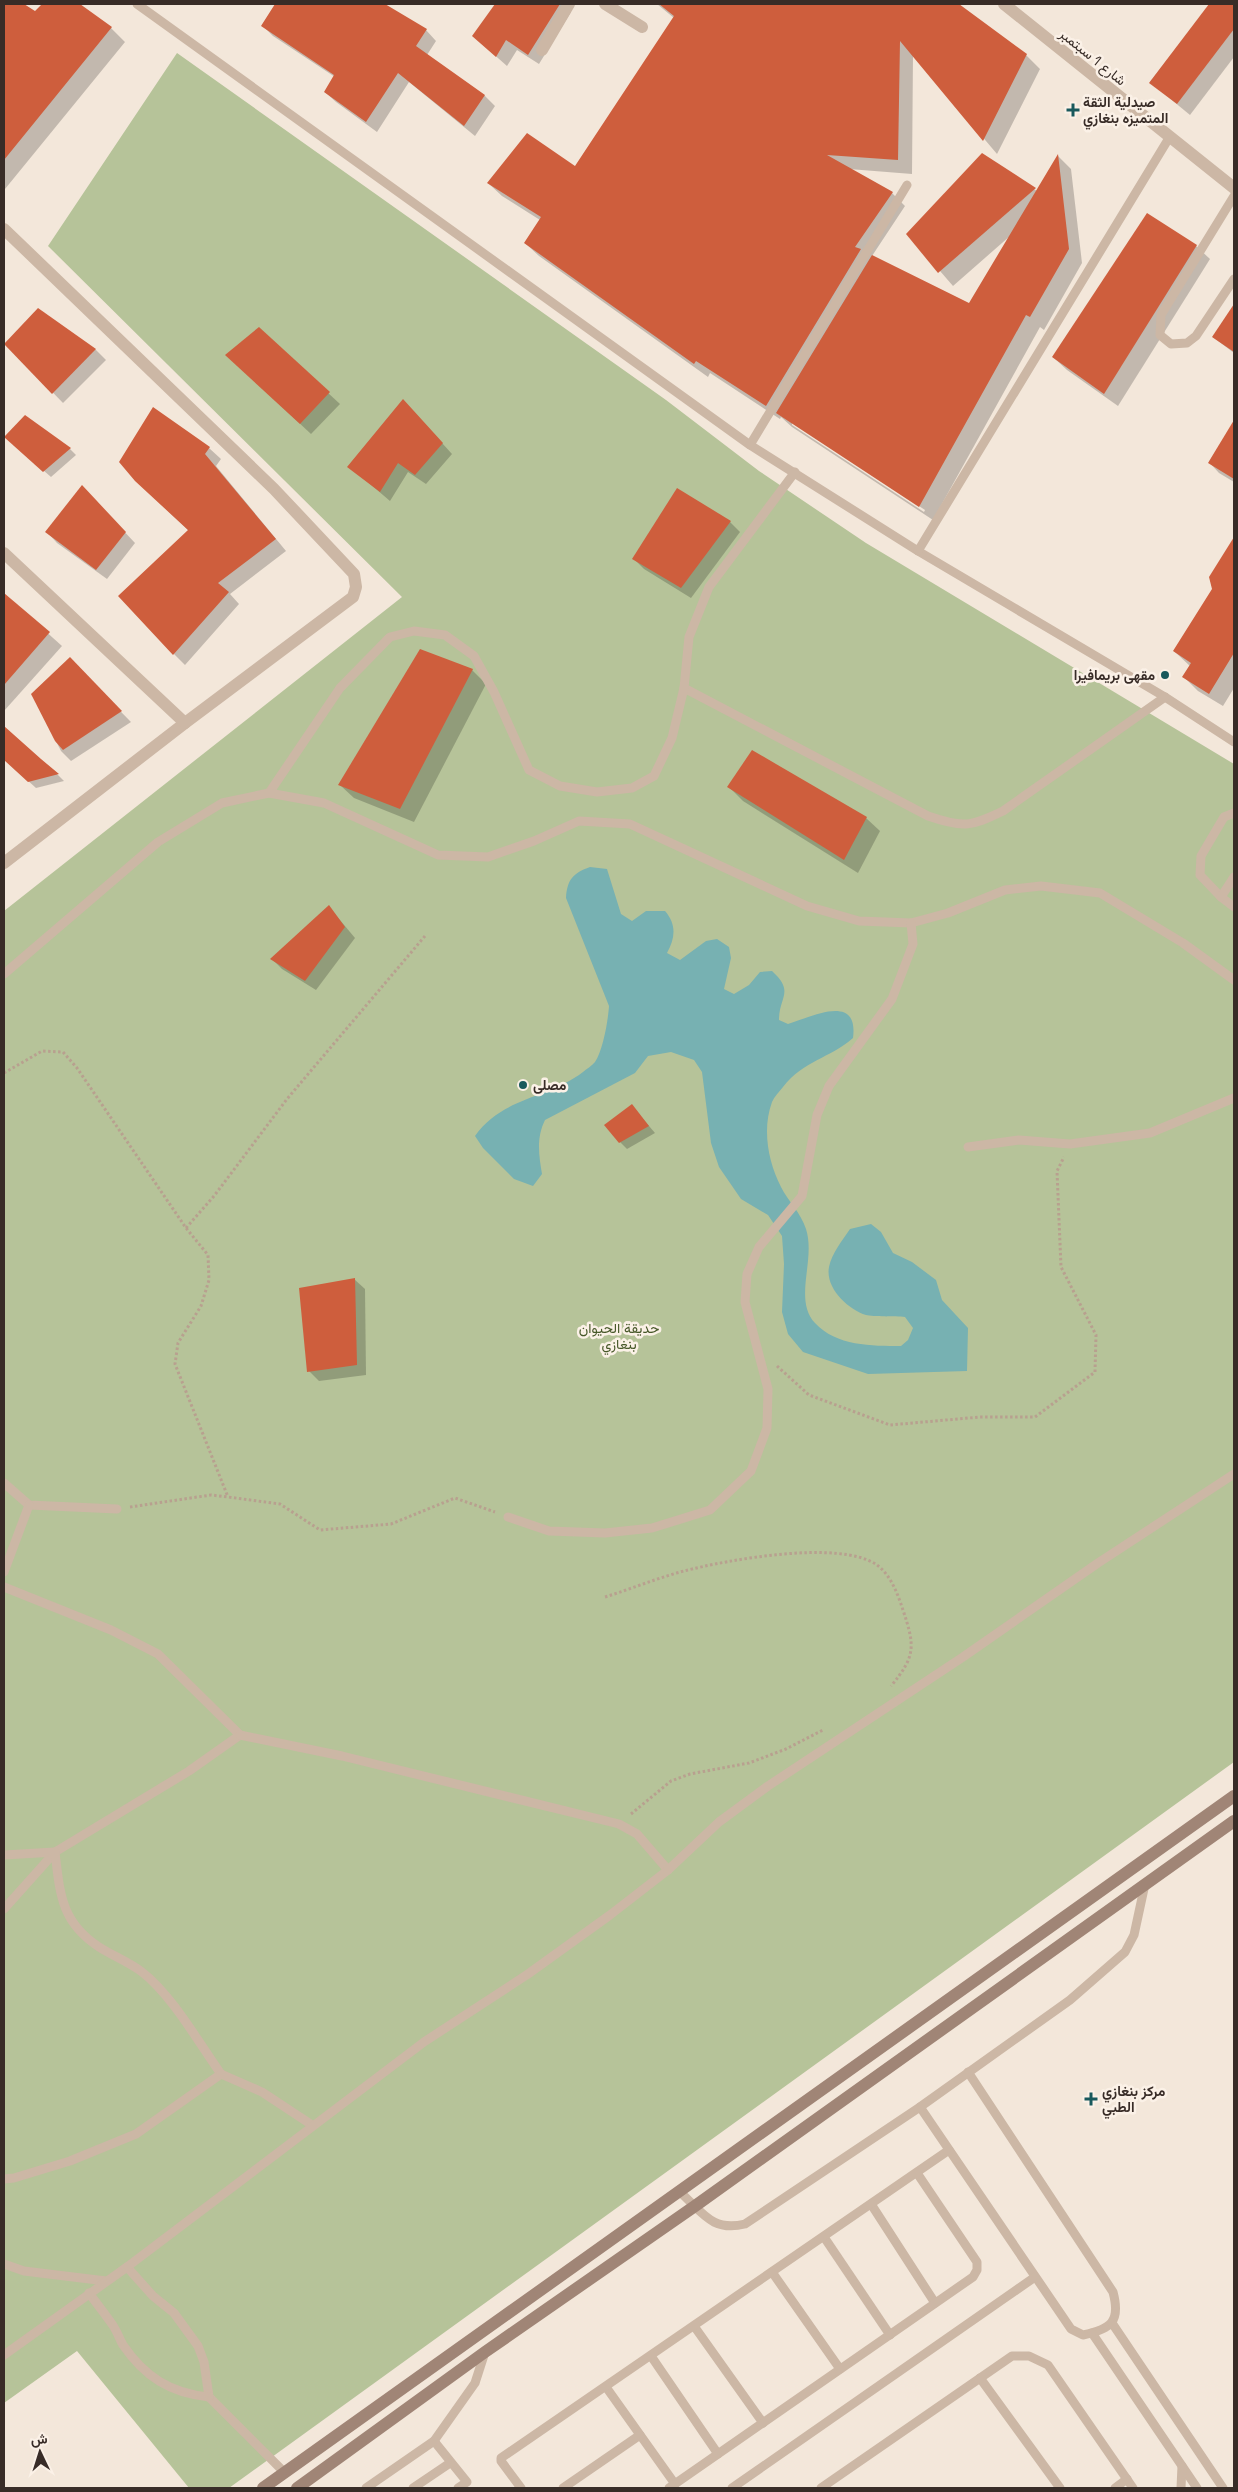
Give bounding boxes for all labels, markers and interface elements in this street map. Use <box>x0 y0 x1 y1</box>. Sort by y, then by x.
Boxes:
street label: شارع 1 سبتمبر <box>1054 24 1130 91</box>
place label: صيدلية الثقة المتميزه بنغازي <box>1083 93 1168 130</box>
marker: صيدلية الثقة المتميزه بنغازي <box>1067 104 1079 116</box>
place label: مقهى بريمافيرا <box>1074 666 1155 684</box>
marker: مقهى بريمافيرا <box>1159 669 1171 681</box>
place label: مصلى <box>533 1076 567 1094</box>
marker: مصلى <box>517 1079 529 1091</box>
park label: حديقة الحيوان بنغازي <box>579 1319 659 1356</box>
place label: مركز بنغازي الطبي <box>1102 2082 1166 2119</box>
marker: مركز بنغازي الطبي <box>1084 2092 1098 2106</box>
north arrow <box>15 2427 65 2477</box>
text: ش <box>30 2429 48 2449</box>

